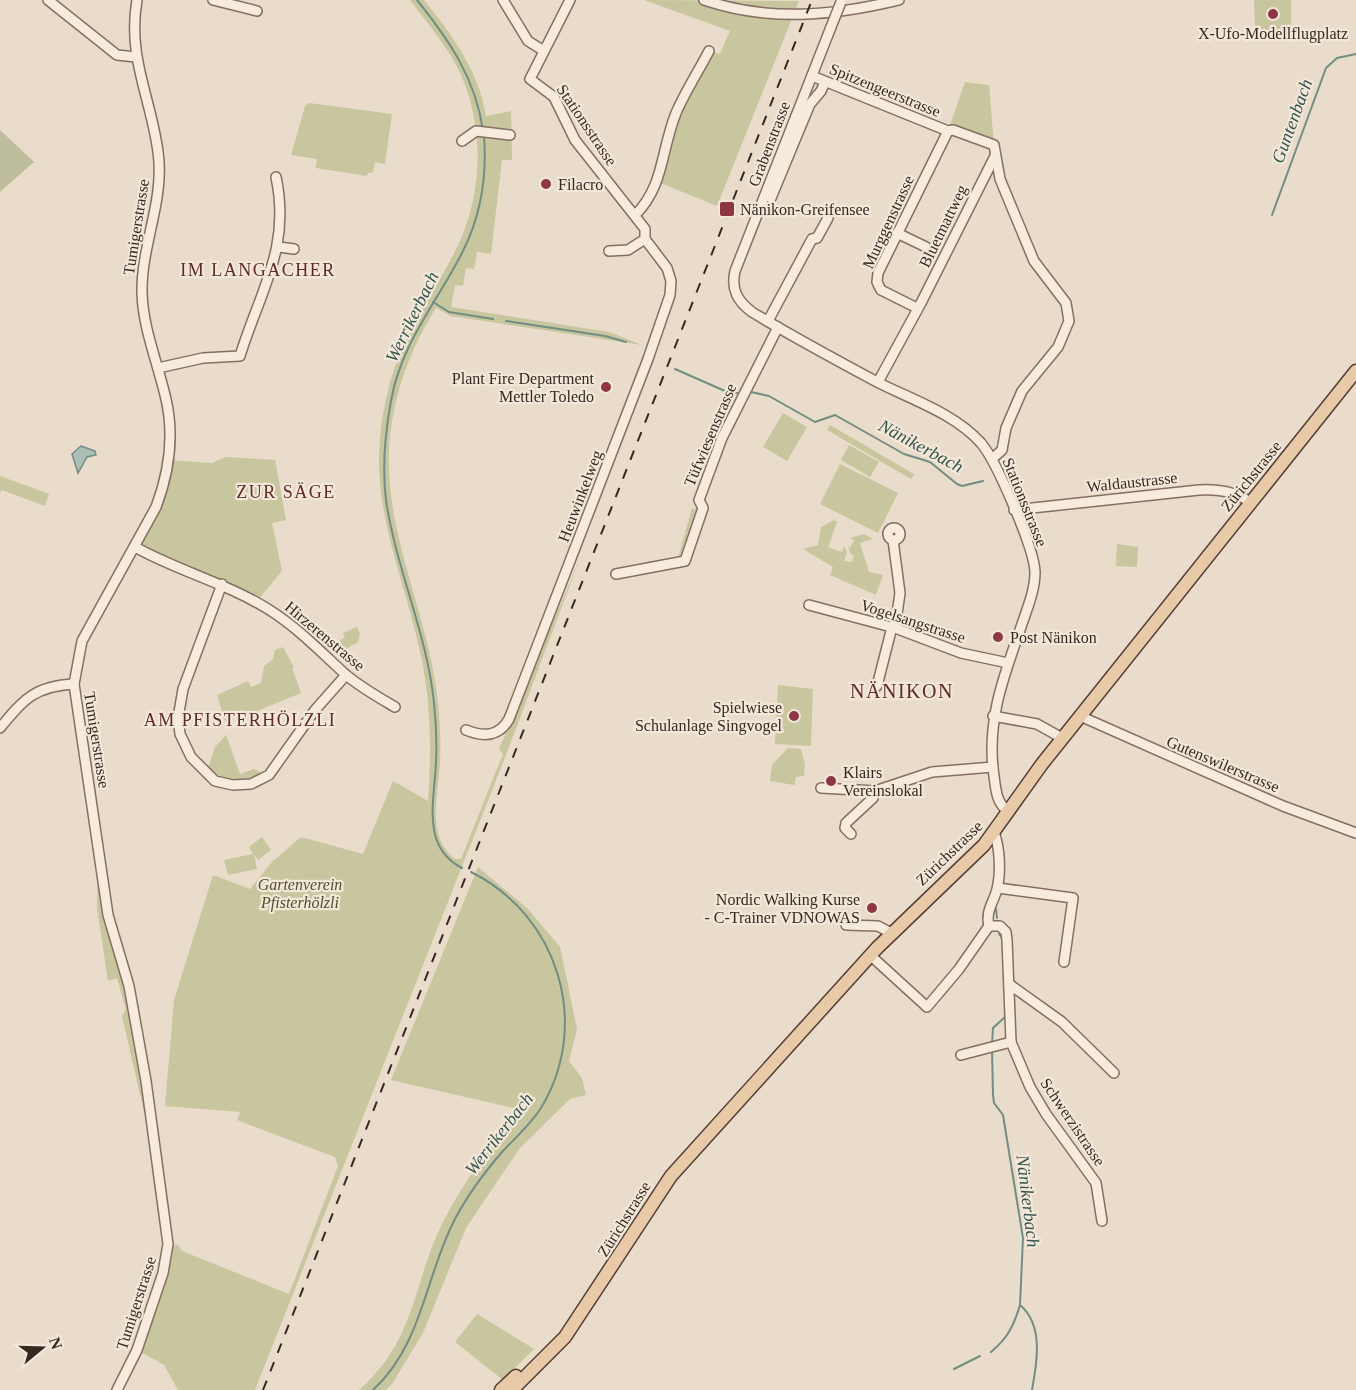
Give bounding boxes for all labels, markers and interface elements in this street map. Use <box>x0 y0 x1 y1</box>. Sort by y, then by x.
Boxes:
marker: X-Ufo-Modellflugplatz <box>1266 7 1280 21</box>
place label: X-Ufo-Modellflugplatz <box>1198 25 1348 43</box>
street label: Spitzengeerstrasse <box>827 60 943 121</box>
water label: Guntenbach <box>1268 76 1316 166</box>
street label: Stationsstrasse <box>554 81 620 169</box>
street label: Grabenstrasse <box>745 99 793 189</box>
street label: Murggenstrasse <box>859 173 918 272</box>
place label: Filacro <box>558 176 603 193</box>
marker: Filacro <box>539 177 553 191</box>
street label: Tumigerstrasse <box>120 178 153 276</box>
street label: Bluetmattweg <box>916 182 971 271</box>
marker: Nänikon-Greifensee <box>718 200 736 218</box>
place label: Nänikon-Greifensee <box>740 201 870 218</box>
district label: IM LANGACHER <box>180 260 336 280</box>
water label: Werrikerbach <box>381 268 443 366</box>
place label: Plant Fire Department Mettler Toledo <box>452 370 595 405</box>
marker: Plant Fire Department Mettler Toledo <box>599 380 613 394</box>
street label: Tüfwiesenstrasse <box>681 381 739 489</box>
water label: Nänikerbach <box>874 415 967 477</box>
street label: Zürichstrasse <box>1218 438 1284 514</box>
street label: Heuwinkelweg <box>555 448 606 545</box>
street label: Stationsstrasse <box>999 455 1051 549</box>
street label: Waldaustrasse <box>1086 469 1178 495</box>
district label: ZUR SÄGE <box>236 482 336 502</box>
street label: Vogelsangstrasse <box>858 596 967 647</box>
street label: Hirzerenstrasse <box>282 598 368 674</box>
place label: Post Nänikon <box>1010 629 1097 646</box>
marker: Post Nänikon <box>991 630 1005 644</box>
district label: NÄNIKON <box>850 680 954 702</box>
street label: Tumigerstrasse <box>80 691 113 789</box>
place label: Spielwiese Schulanlage Singvogel <box>635 699 783 735</box>
marker: Spielwiese Schulanlage Singvogel <box>787 709 801 723</box>
district label: AM PFISTERHÖLZLI <box>144 710 336 730</box>
street label: Gutenswilerstrasse <box>1164 733 1282 795</box>
place label: Klairs Vereinslokal <box>843 764 924 799</box>
marker: Klairs Vereinslokal <box>824 774 838 788</box>
street label: Zürichstrasse <box>912 817 986 889</box>
park label: Gartenverein Pfisterhölzli <box>258 876 342 912</box>
place label: Nordic Walking Kurse - C-Trainer VDNOWAS <box>704 891 860 926</box>
marker: Nordic Walking Kurse - C-Trainer VDNOWAS <box>865 901 879 915</box>
street label: Schwerzistrasse <box>1037 1075 1109 1169</box>
water label: Werrikerbach <box>461 1089 537 1179</box>
water label: Nänikerbach <box>1012 1153 1044 1248</box>
street label: Zürichstrasse <box>594 1178 654 1260</box>
street label: Tumigerstrasse <box>113 1254 160 1352</box>
north arrow <box>12 1318 72 1378</box>
text: N <box>46 1335 66 1352</box>

